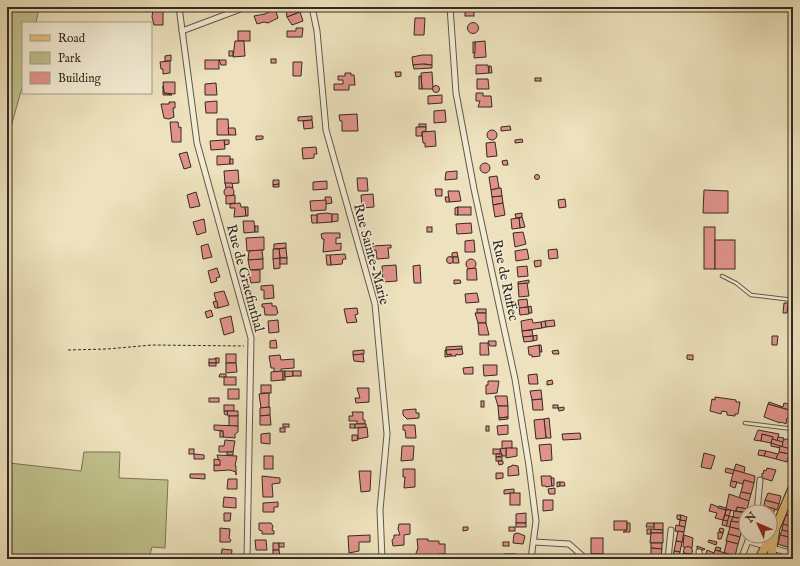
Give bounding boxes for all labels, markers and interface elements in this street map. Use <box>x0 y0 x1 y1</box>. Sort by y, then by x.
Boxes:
legend <box>22 22 152 94</box>
text: Road <box>58 31 86 46</box>
text: Park <box>58 51 81 66</box>
text: Building <box>58 71 102 86</box>
street label: Rue Sainte-Marie <box>349 202 393 307</box>
street label: Rue de Graefinthal <box>222 222 268 334</box>
street label: Rue de Ruffec <box>488 238 522 323</box>
north arrow <box>738 504 778 544</box>
text: N <box>742 509 760 527</box>

